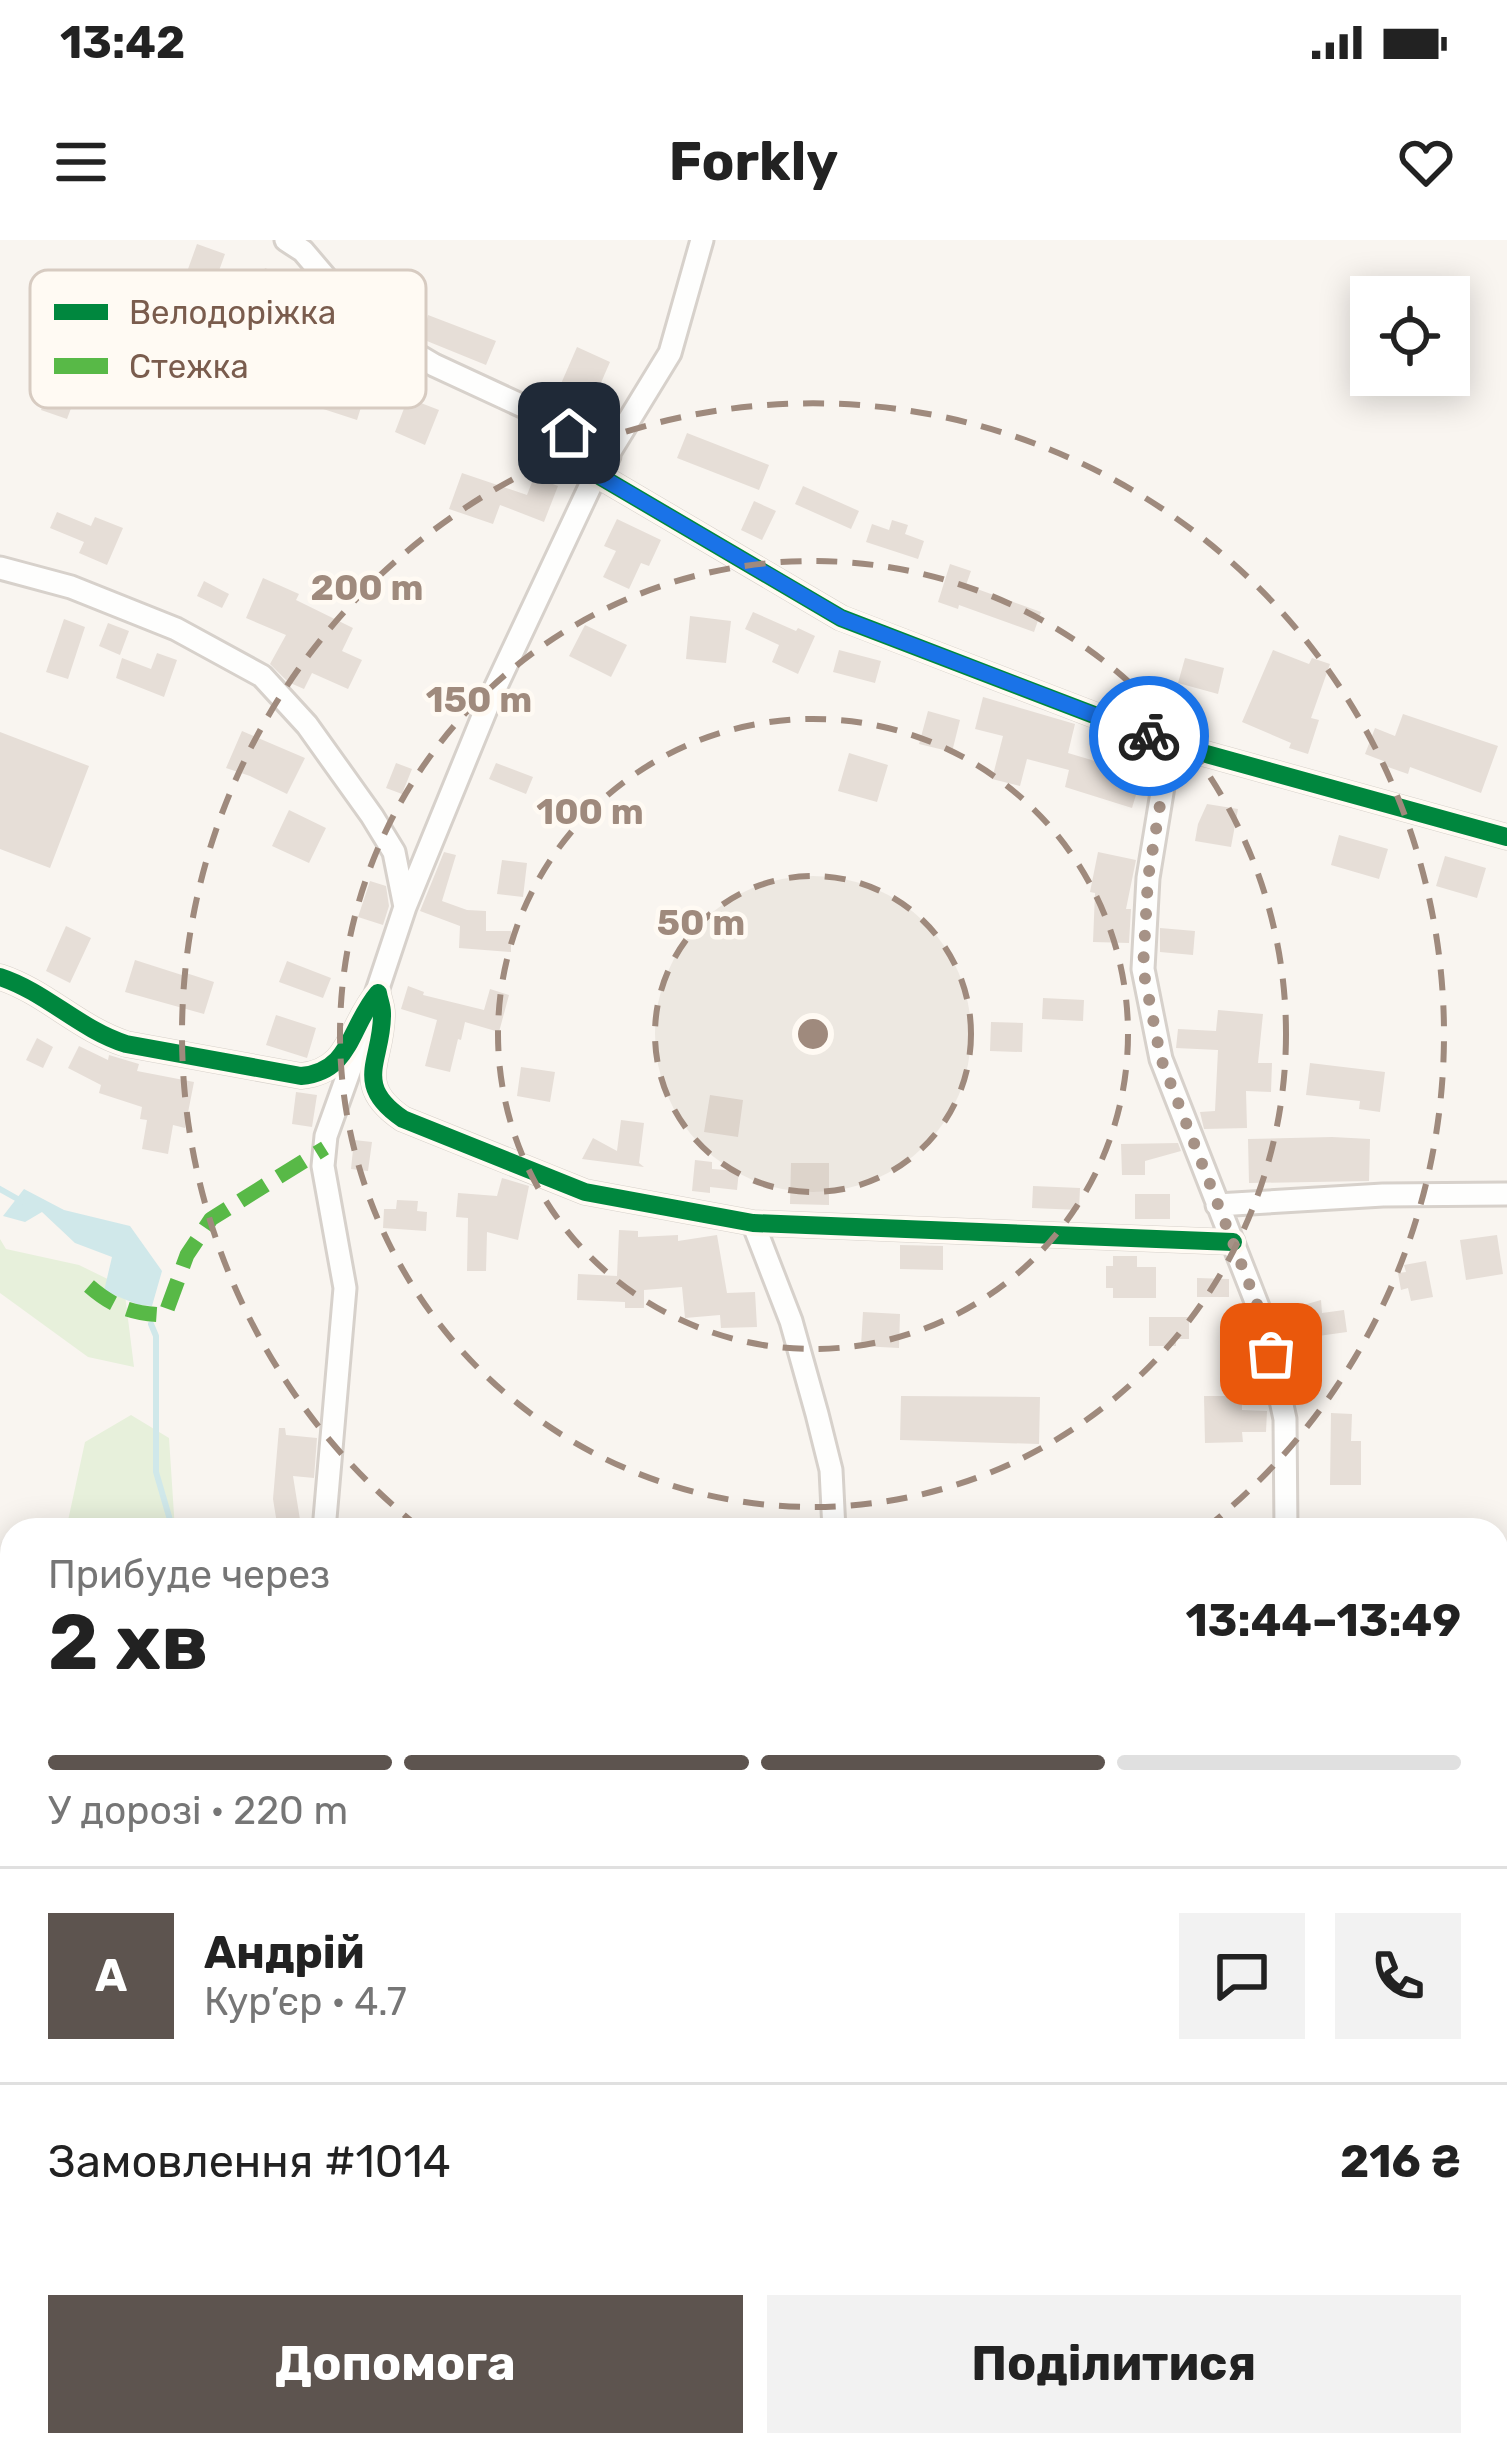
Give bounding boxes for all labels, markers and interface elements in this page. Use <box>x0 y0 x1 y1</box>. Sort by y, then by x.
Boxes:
text: 13:42 <box>60 16 185 69</box>
icon: menu <box>48 129 114 195</box>
icon: heart <box>1393 129 1459 195</box>
text: Forkly <box>669 130 838 194</box>
legend <box>30 270 426 408</box>
map controls <box>1350 276 1470 396</box>
button: locate <box>1350 276 1470 396</box>
text: Велодоріжка <box>129 293 336 332</box>
text: Стежка <box>129 347 249 386</box>
pin <box>518 382 620 484</box>
icon: home <box>536 400 602 466</box>
text: 200 m <box>310 566 424 609</box>
courier <box>1089 676 1209 796</box>
text: 150 m <box>426 678 532 721</box>
icon: bike <box>1116 703 1182 769</box>
text: 100 m <box>536 790 644 833</box>
text: 50 m <box>657 901 745 944</box>
centre of rings <box>792 1013 834 1055</box>
pin <box>1220 1303 1322 1405</box>
icon: bag <box>1238 1321 1304 1387</box>
text: Прибуде через <box>48 1552 330 1598</box>
text: 13:44–13:49 <box>1185 1594 1461 1647</box>
text: 2 хв <box>48 1596 208 1689</box>
text: У дорозі · 220 m <box>48 1788 348 1834</box>
button: chat <box>1179 1913 1305 2039</box>
button: phone <box>1335 1913 1461 2039</box>
text: Андрій <box>204 1926 364 1979</box>
text: А <box>95 1949 127 2002</box>
text: Кур’єр · 4.7 <box>204 1979 407 2025</box>
text: Замовлення #1014 <box>48 2135 451 2188</box>
text: 216 ₴ <box>1340 2135 1461 2188</box>
button: Допомога <box>48 2295 743 2433</box>
button: Поділитися <box>767 2295 1461 2433</box>

